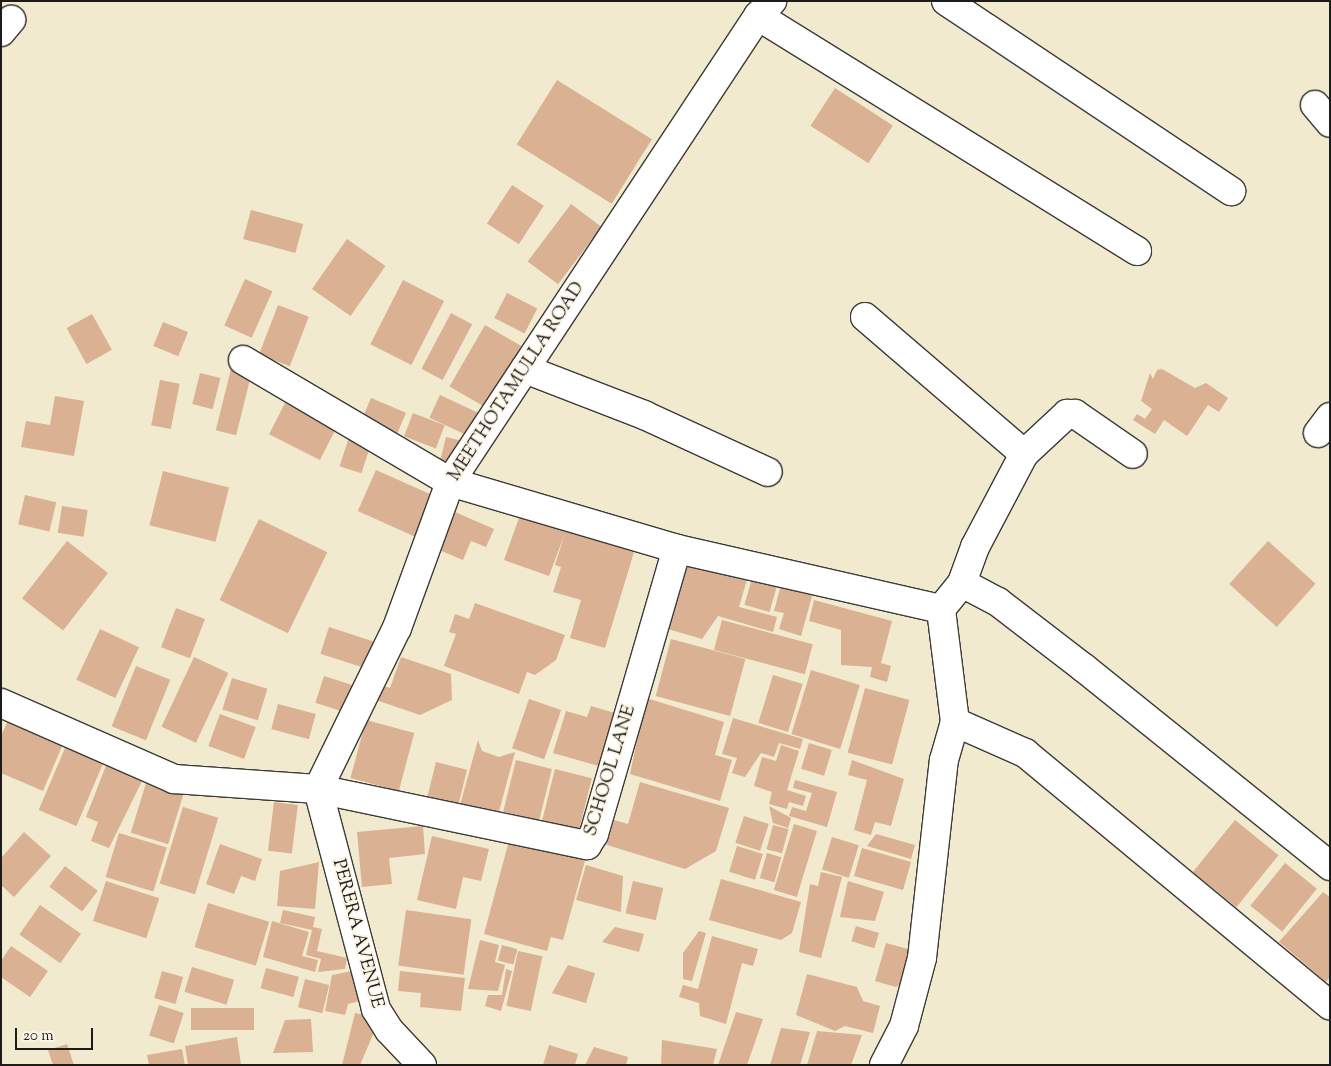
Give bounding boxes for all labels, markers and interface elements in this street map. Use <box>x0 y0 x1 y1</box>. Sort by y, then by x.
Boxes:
street label: MEETHOTAMULLA ROAD <box>444 278 590 486</box>
street label: SCHOOL LANE <box>581 703 641 839</box>
street label: PERERA AVENUE <box>327 857 387 1011</box>
scale bar <box>18 1018 95 1050</box>
text: 20 m <box>23 1026 54 1047</box>

